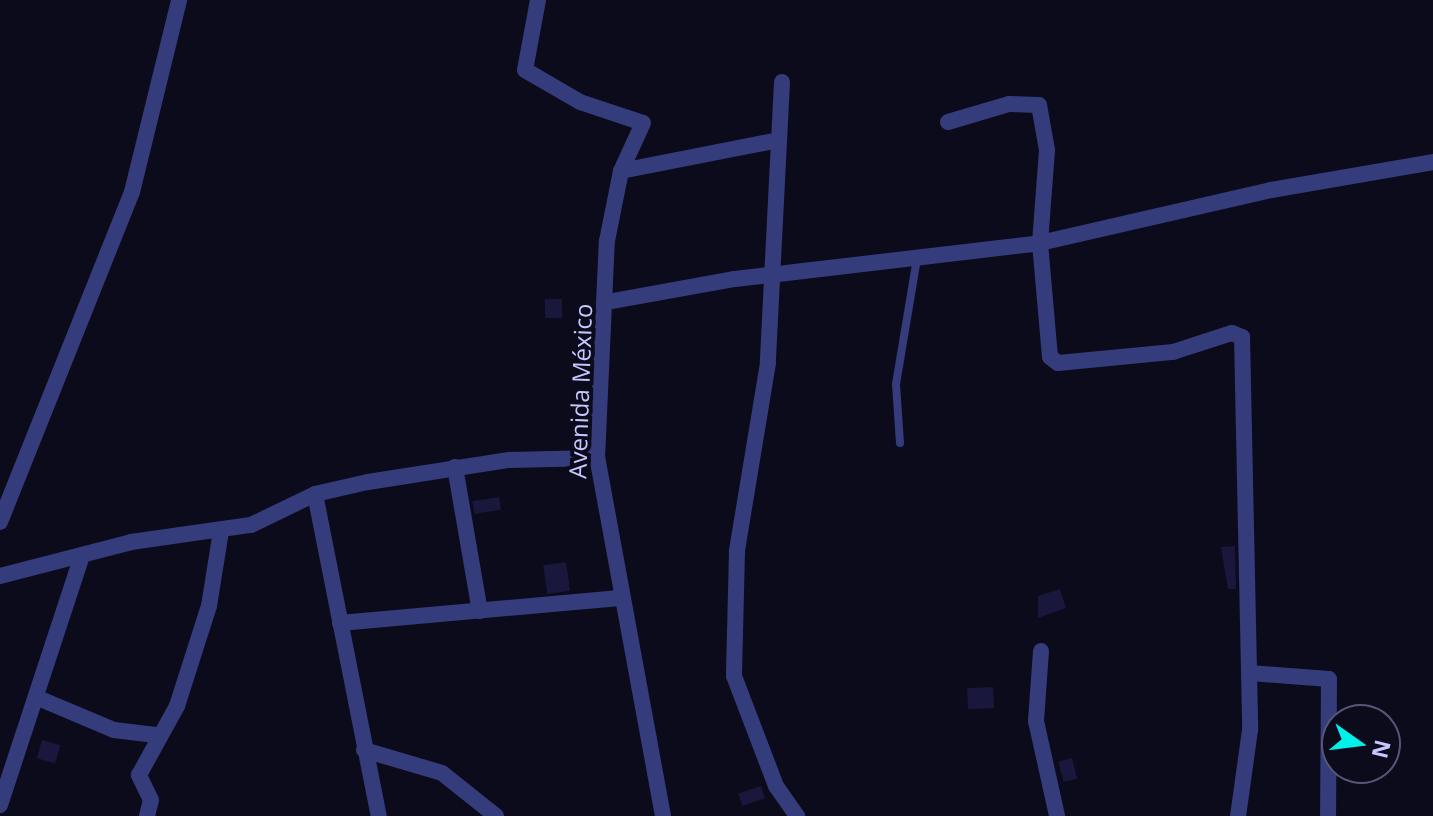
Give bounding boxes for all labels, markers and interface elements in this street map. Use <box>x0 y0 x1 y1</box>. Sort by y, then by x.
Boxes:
street label: Avenida México <box>563 303 597 479</box>
north arrow <box>1321 704 1401 784</box>
text: N <box>1366 737 1399 762</box>

